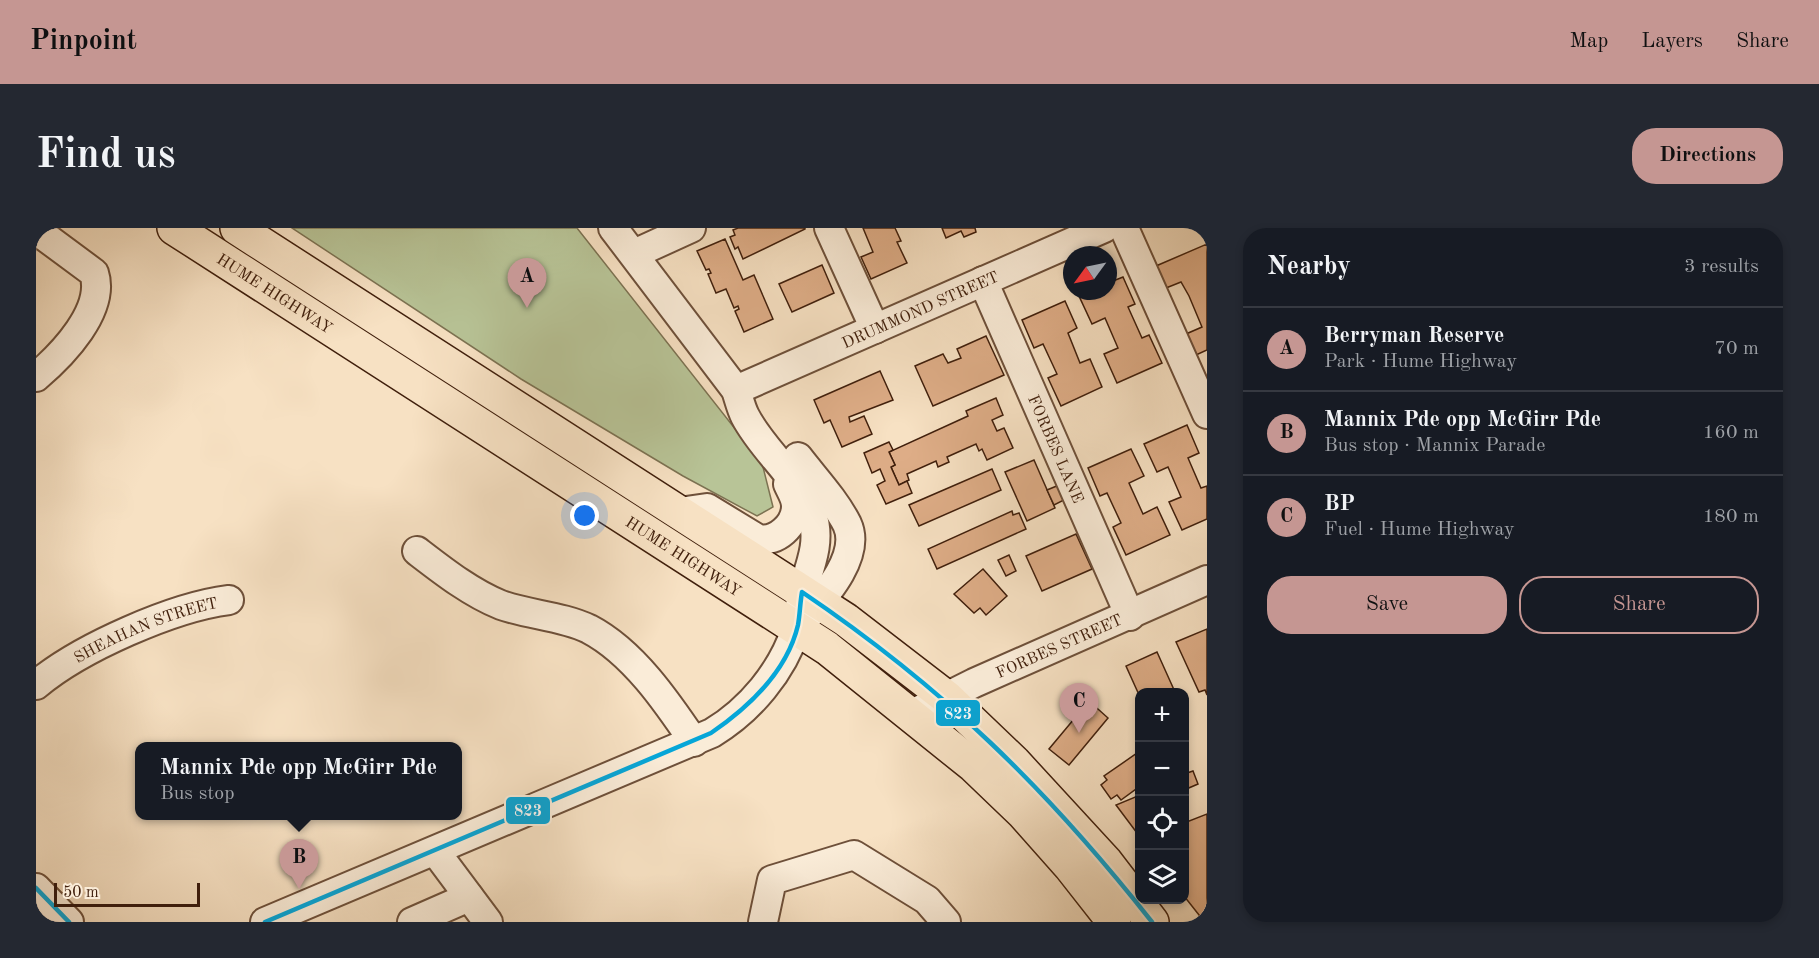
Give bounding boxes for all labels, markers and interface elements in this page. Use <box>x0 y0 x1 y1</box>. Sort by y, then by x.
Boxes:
text: Pinpoint <box>30 28 137 56</box>
text: Map <box>1569 31 1608 52</box>
text: Layers <box>1641 31 1703 52</box>
text: Share <box>1736 31 1789 52</box>
button: Directions <box>1632 128 1783 184</box>
text: Find us <box>36 135 175 177</box>
north arrow <box>1063 246 1117 300</box>
street label: HUME HIGHWAY <box>213 252 335 338</box>
text: Nearby <box>1267 254 1351 280</box>
text: 3 results <box>1684 257 1759 277</box>
pin: A <box>508 259 546 308</box>
street label: DRUMMOND STREET <box>840 269 1002 352</box>
text: Berryman Reserve <box>1324 325 1504 347</box>
text: A <box>1279 339 1294 359</box>
text: 70 m <box>1714 339 1759 359</box>
text: Park · Hume Highway <box>1324 352 1517 372</box>
street label: FORBES LANE <box>1024 393 1085 506</box>
text: Mannix Pde opp McGirr Pde <box>1324 409 1601 431</box>
text: B <box>1279 423 1294 443</box>
text: 160 m <box>1703 423 1759 443</box>
text: Bus stop · Mannix Parade <box>1324 436 1545 456</box>
text: BP <box>1324 493 1355 515</box>
your location <box>570 501 599 530</box>
text: C <box>1280 507 1293 527</box>
text: 180 m <box>1703 507 1759 527</box>
street label: HUME HIGHWAY <box>622 515 744 601</box>
text: Fuel · Hume Highway <box>1324 520 1515 540</box>
button: Save <box>1267 576 1507 634</box>
button: Share <box>1519 576 1759 634</box>
street label: SHEAHAN STREET <box>72 596 219 667</box>
street label: FORBES STREET <box>994 612 1125 682</box>
pin: C <box>1060 684 1098 733</box>
map controls <box>1135 688 1189 904</box>
button: + <box>1135 688 1189 742</box>
line badge: 823 <box>935 699 981 727</box>
text: 823 <box>944 707 972 723</box>
popup <box>135 742 462 820</box>
button: − <box>1135 742 1189 796</box>
text: Mannix Pde opp McGirr Pde <box>160 757 437 779</box>
text: Bus stop <box>160 784 235 804</box>
line badge: 823 <box>505 796 551 825</box>
button: locate <box>1135 796 1189 850</box>
text: 823 <box>514 804 542 820</box>
pin: B <box>280 840 318 889</box>
button: layers <box>1135 850 1189 904</box>
scale bar <box>54 880 200 908</box>
text: 50 m <box>63 885 99 901</box>

